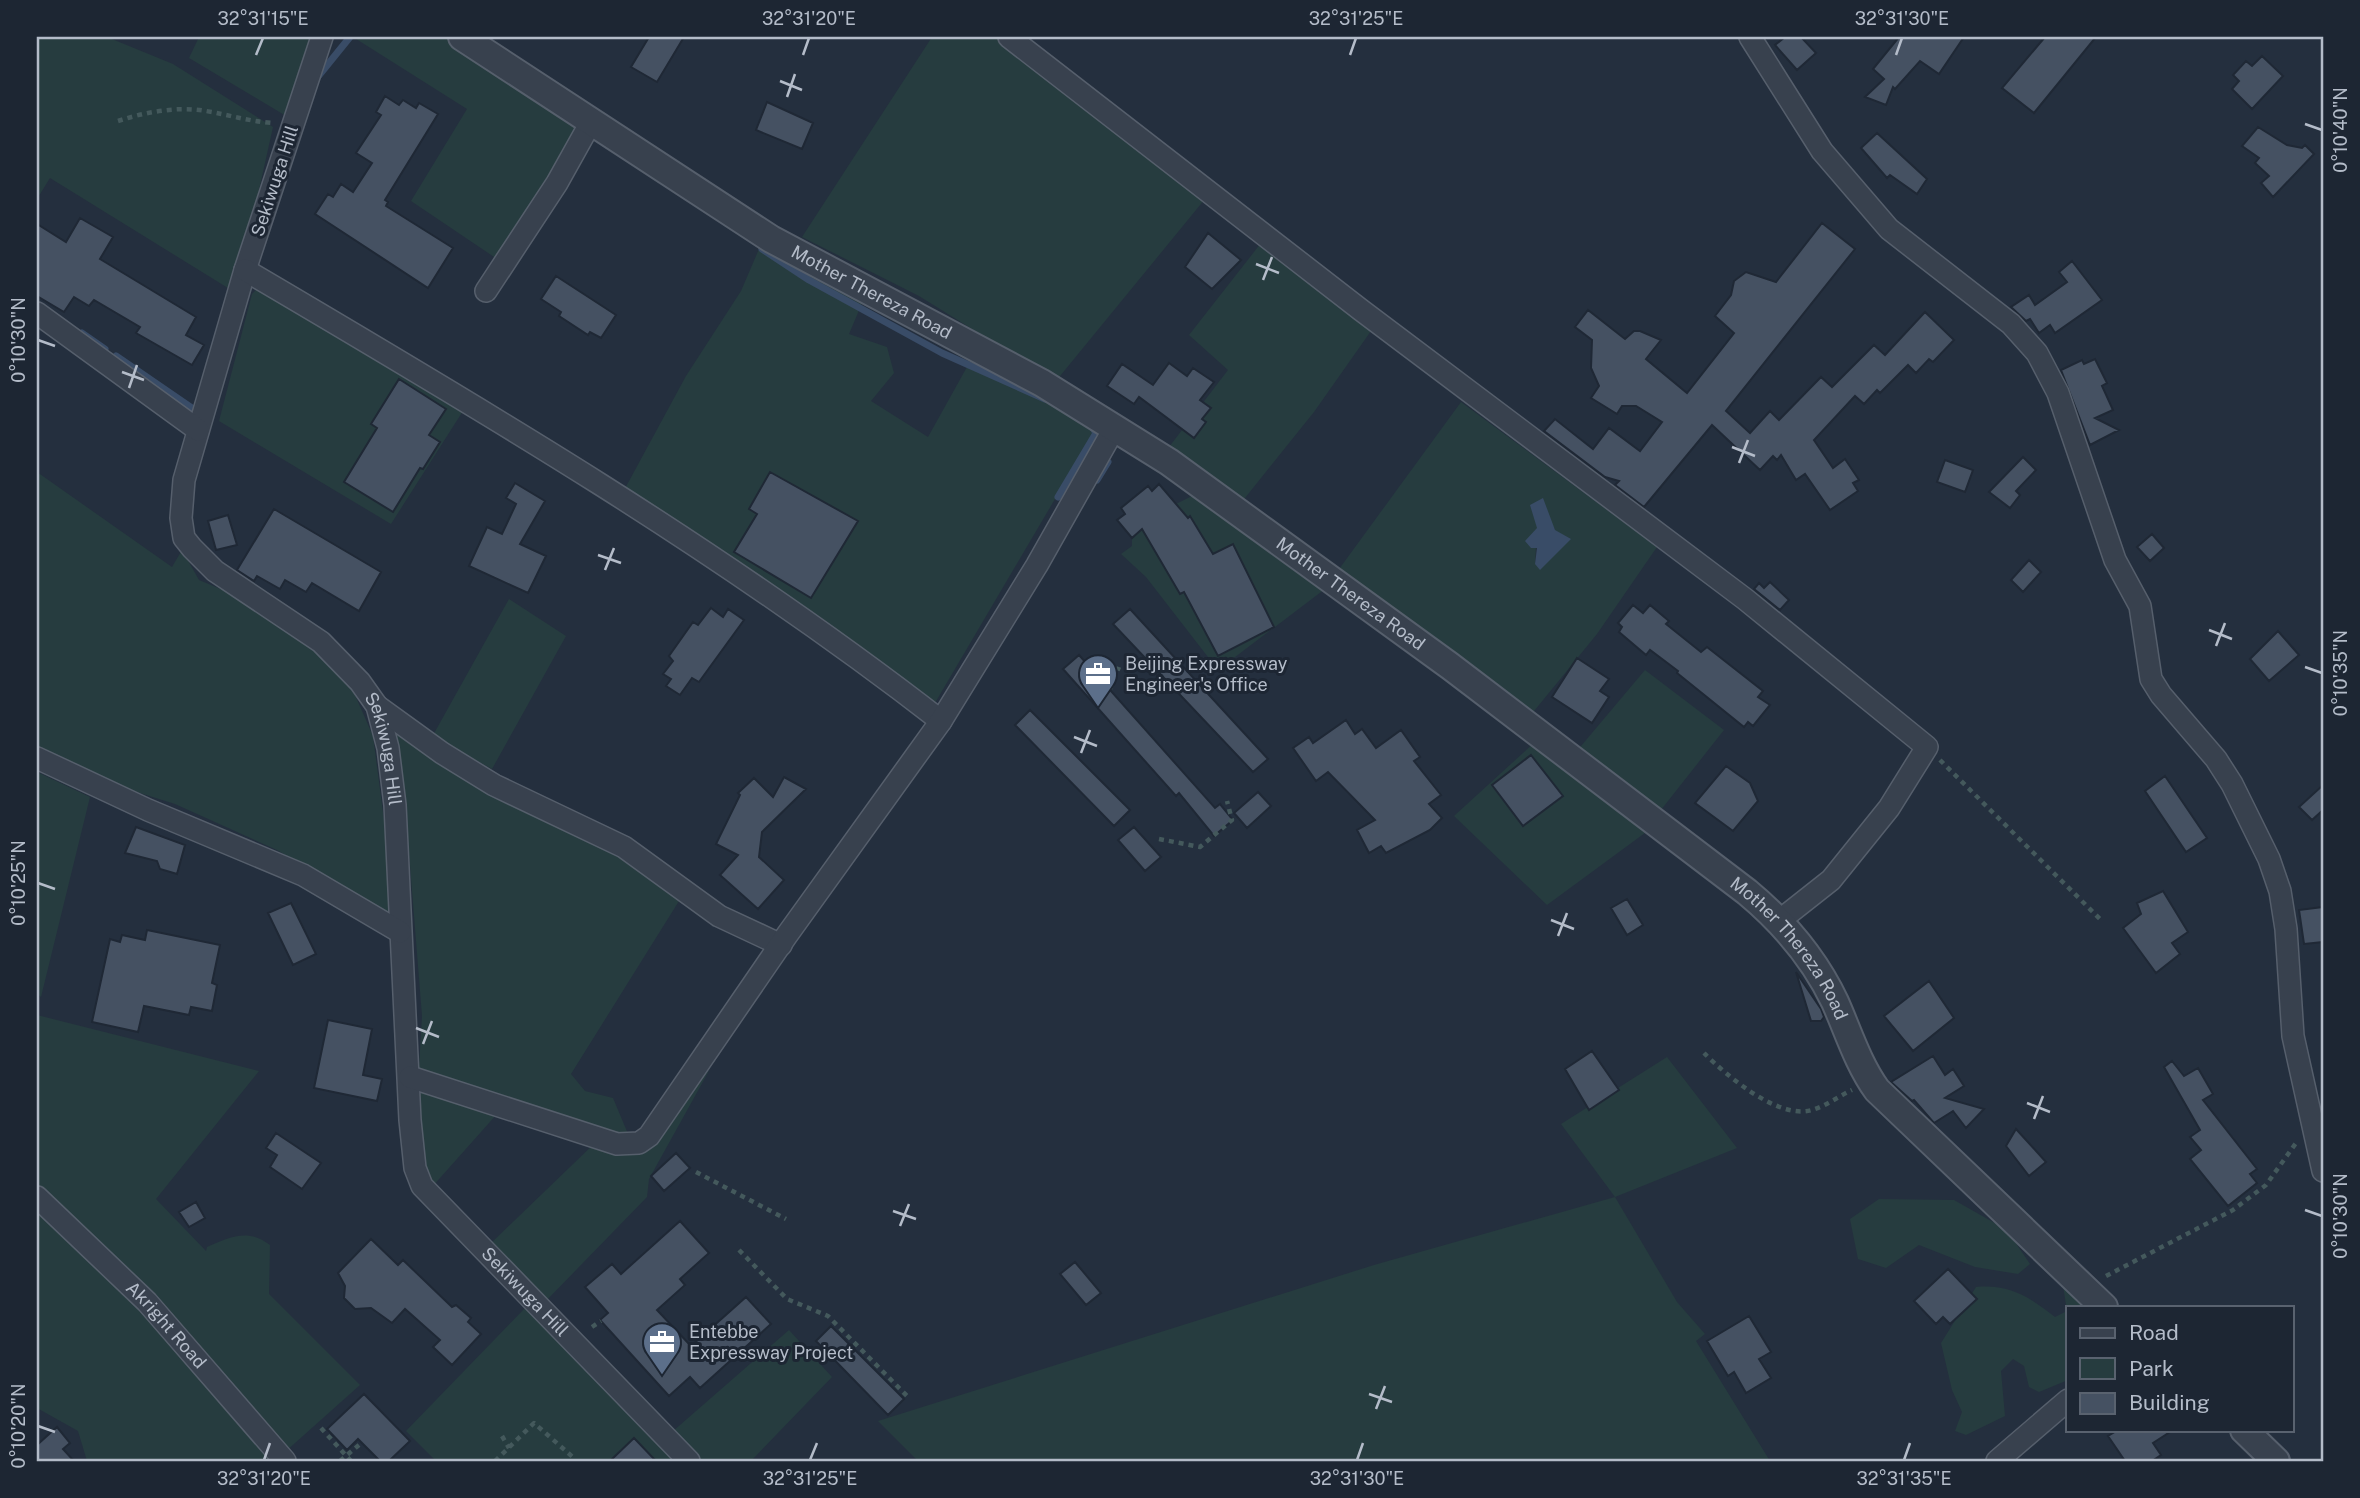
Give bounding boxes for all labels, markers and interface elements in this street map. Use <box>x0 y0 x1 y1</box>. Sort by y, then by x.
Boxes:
text: 32°31'15"E <box>217 8 309 29</box>
text: 32°31'20"E <box>762 8 856 29</box>
text: 32°31'25"E <box>1309 8 1403 29</box>
text: 32°31'30"E <box>1855 8 1949 29</box>
text: 0°10'40"N <box>2330 87 2351 173</box>
street label: Sekiwuga Hill <box>247 123 302 239</box>
street label: Mother Thereza Road <box>788 241 956 343</box>
text: 0°10'30"N <box>8 297 29 383</box>
street label: Mother Thereza Road <box>1272 532 1429 654</box>
text: 0°10'35"N <box>2330 630 2351 716</box>
office icon: Beijing Expressway Engineer's Office <box>1077 653 1119 708</box>
place label: Beijing Expressway Engineer's Office <box>1125 653 1288 695</box>
street label: Sekiwuga Hill <box>361 688 406 807</box>
text: 0°10'25"N <box>8 840 29 926</box>
street label: Mother Thereza Road <box>1726 872 1852 1023</box>
text: 0°10'30"N <box>2330 1173 2351 1259</box>
street label: Sekiwuga Hill <box>477 1243 573 1340</box>
street label: Akright Road <box>122 1277 211 1373</box>
legend <box>2066 1306 2294 1432</box>
text: Road <box>2129 1320 2179 1345</box>
office icon: Entebbe Expressway Project <box>641 1321 683 1376</box>
place label: Entebbe Expressway Project <box>689 1321 853 1363</box>
text: Park <box>2129 1356 2174 1381</box>
text: 0°10'20"N <box>8 1383 29 1469</box>
text: Building <box>2129 1390 2210 1415</box>
text: 32°31'20"E <box>217 1468 311 1489</box>
text: 32°31'25"E <box>763 1468 857 1489</box>
text: 32°31'30"E <box>1310 1468 1404 1489</box>
text: 32°31'35"E <box>1856 1468 1952 1489</box>

